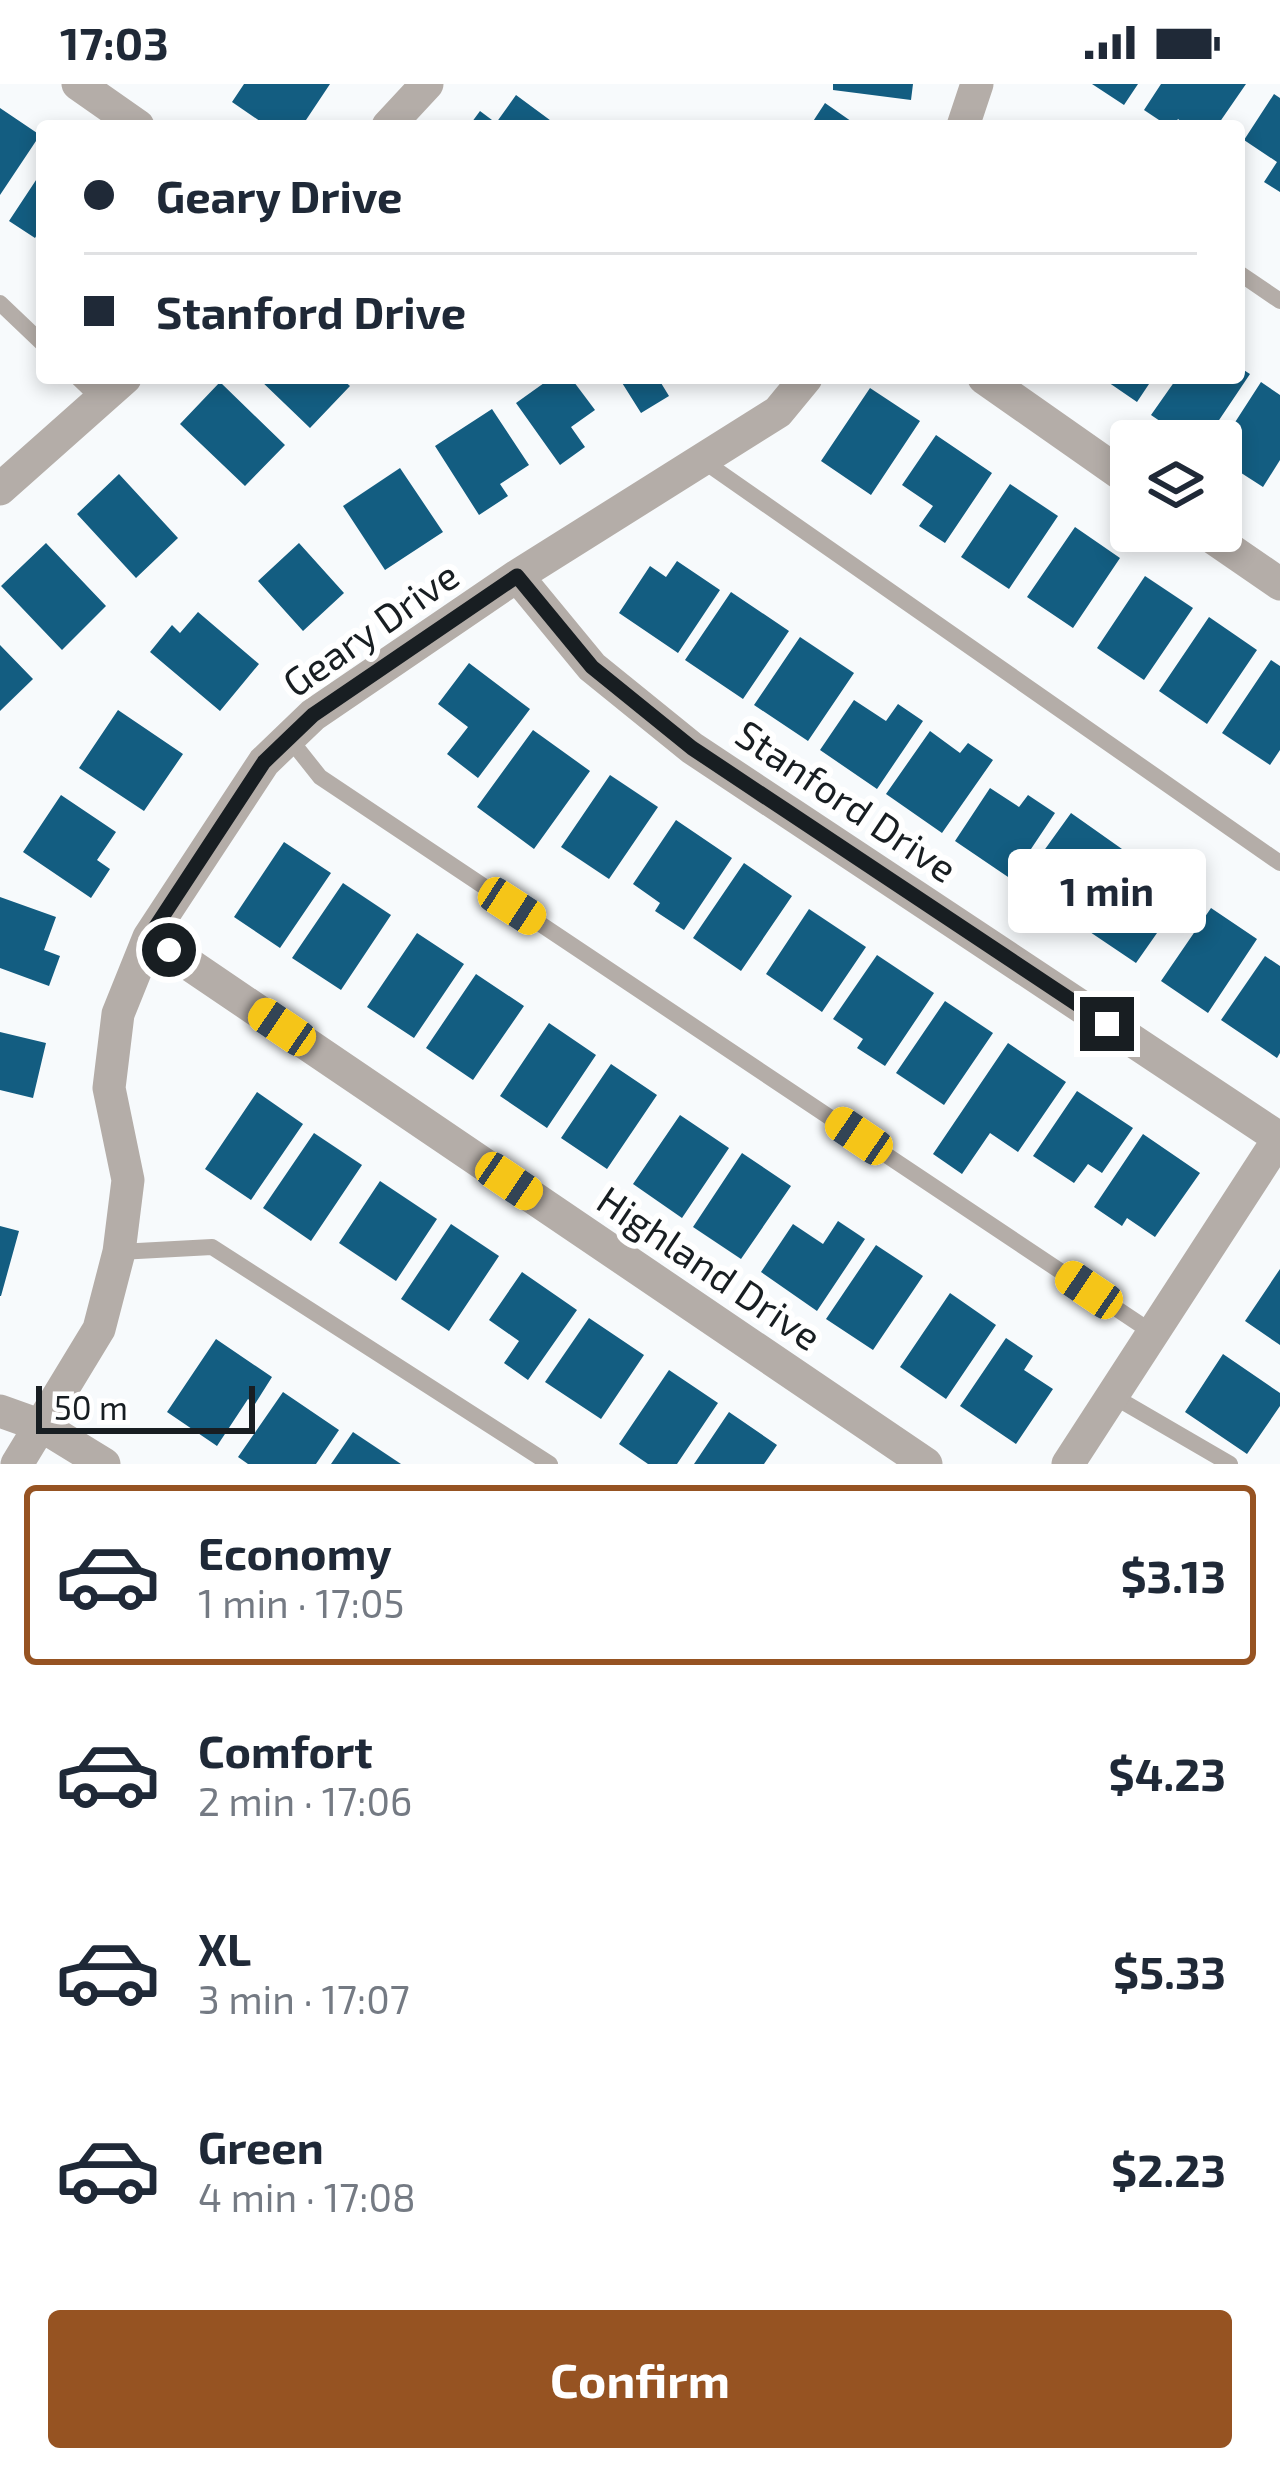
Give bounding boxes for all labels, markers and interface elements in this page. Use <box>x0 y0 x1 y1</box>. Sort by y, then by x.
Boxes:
text: 17:03 <box>60 15 169 69</box>
text: Geary Drive <box>156 168 402 222</box>
text: Stanford Drive <box>156 284 466 338</box>
map controls <box>1110 420 1242 552</box>
button: layers <box>1110 420 1242 552</box>
street label: Geary Drive <box>273 550 467 706</box>
street label: Stanford Drive <box>728 709 966 891</box>
callout: 1 min <box>1008 850 1206 934</box>
text: 1 min <box>1060 867 1154 914</box>
car <box>472 871 552 941</box>
route start <box>142 923 196 977</box>
car <box>242 992 322 1062</box>
route end <box>1080 997 1134 1051</box>
car <box>819 1101 899 1171</box>
car <box>469 1146 549 1216</box>
street label: Highland Drive <box>589 1175 831 1359</box>
car <box>1049 1255 1129 1325</box>
scale bar <box>36 1380 255 1433</box>
text: 50 m <box>54 1387 128 1427</box>
icon: car <box>54 1521 162 1629</box>
text: Economy <box>198 1525 392 1579</box>
text: $3.13 <box>1120 1548 1226 1602</box>
text: 1 min · 17:05 <box>198 1579 404 1626</box>
icon: car <box>54 1719 162 1827</box>
text: Comfort <box>198 1723 373 1777</box>
text: $4.23 <box>1109 1746 1226 1800</box>
text: 2 min · 17:06 <box>198 1777 412 1824</box>
icon: car <box>54 1917 162 2025</box>
text: XL <box>198 1921 251 1975</box>
text: $5.33 <box>1113 1944 1226 1998</box>
text: 3 min · 17:07 <box>198 1975 410 2022</box>
icon: car <box>54 2115 162 2223</box>
text: Green <box>198 2119 324 2173</box>
text: $2.23 <box>1111 2142 1226 2196</box>
text: 4 min · 17:08 <box>198 2173 416 2220</box>
button: Confirm <box>48 2310 1232 2448</box>

